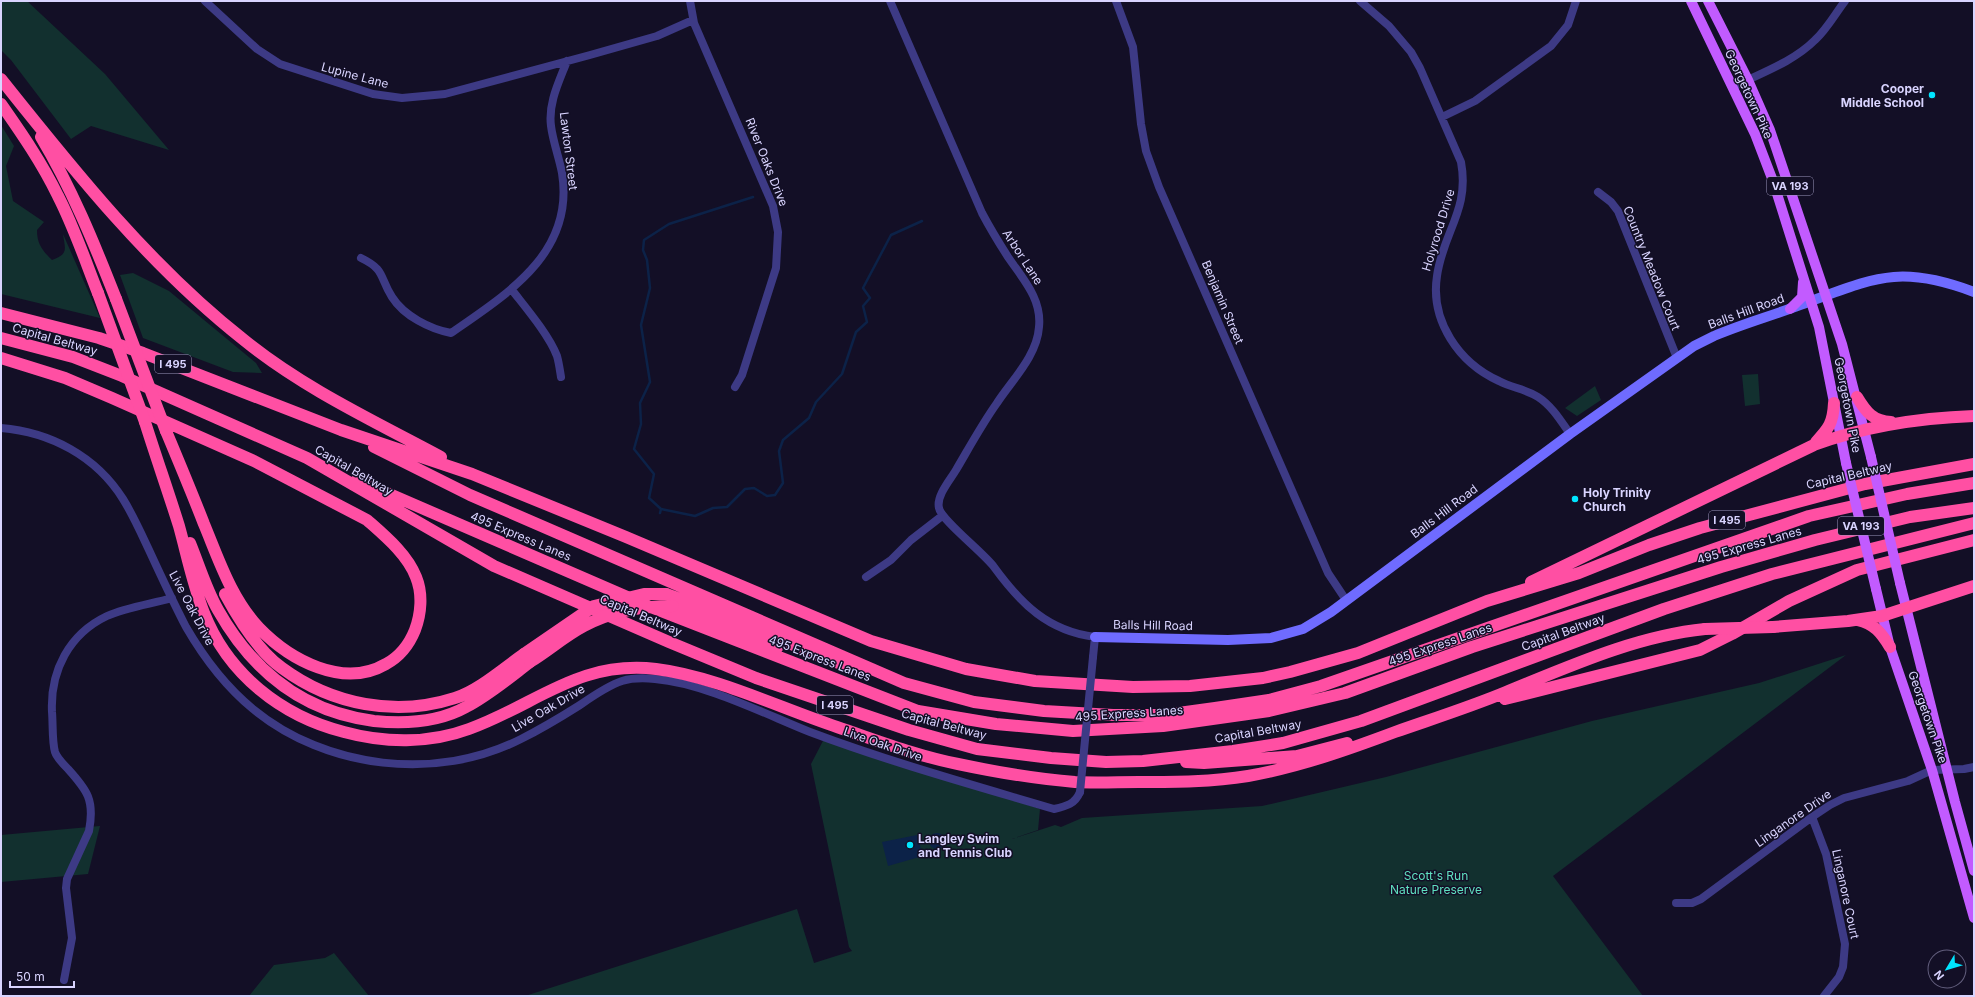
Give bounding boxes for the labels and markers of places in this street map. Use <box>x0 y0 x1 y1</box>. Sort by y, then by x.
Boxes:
place label: Cooper Middle School <box>1841 81 1924 110</box>
marker: Cooper Middle School <box>1927 90 1937 100</box>
place label: Holy Trinity Church <box>1583 485 1652 514</box>
marker: Holy Trinity Church <box>1570 494 1580 504</box>
place label: Langley Swim and Tennis Club <box>918 831 1012 860</box>
marker: Langley Swim and Tennis Club <box>905 840 915 850</box>

